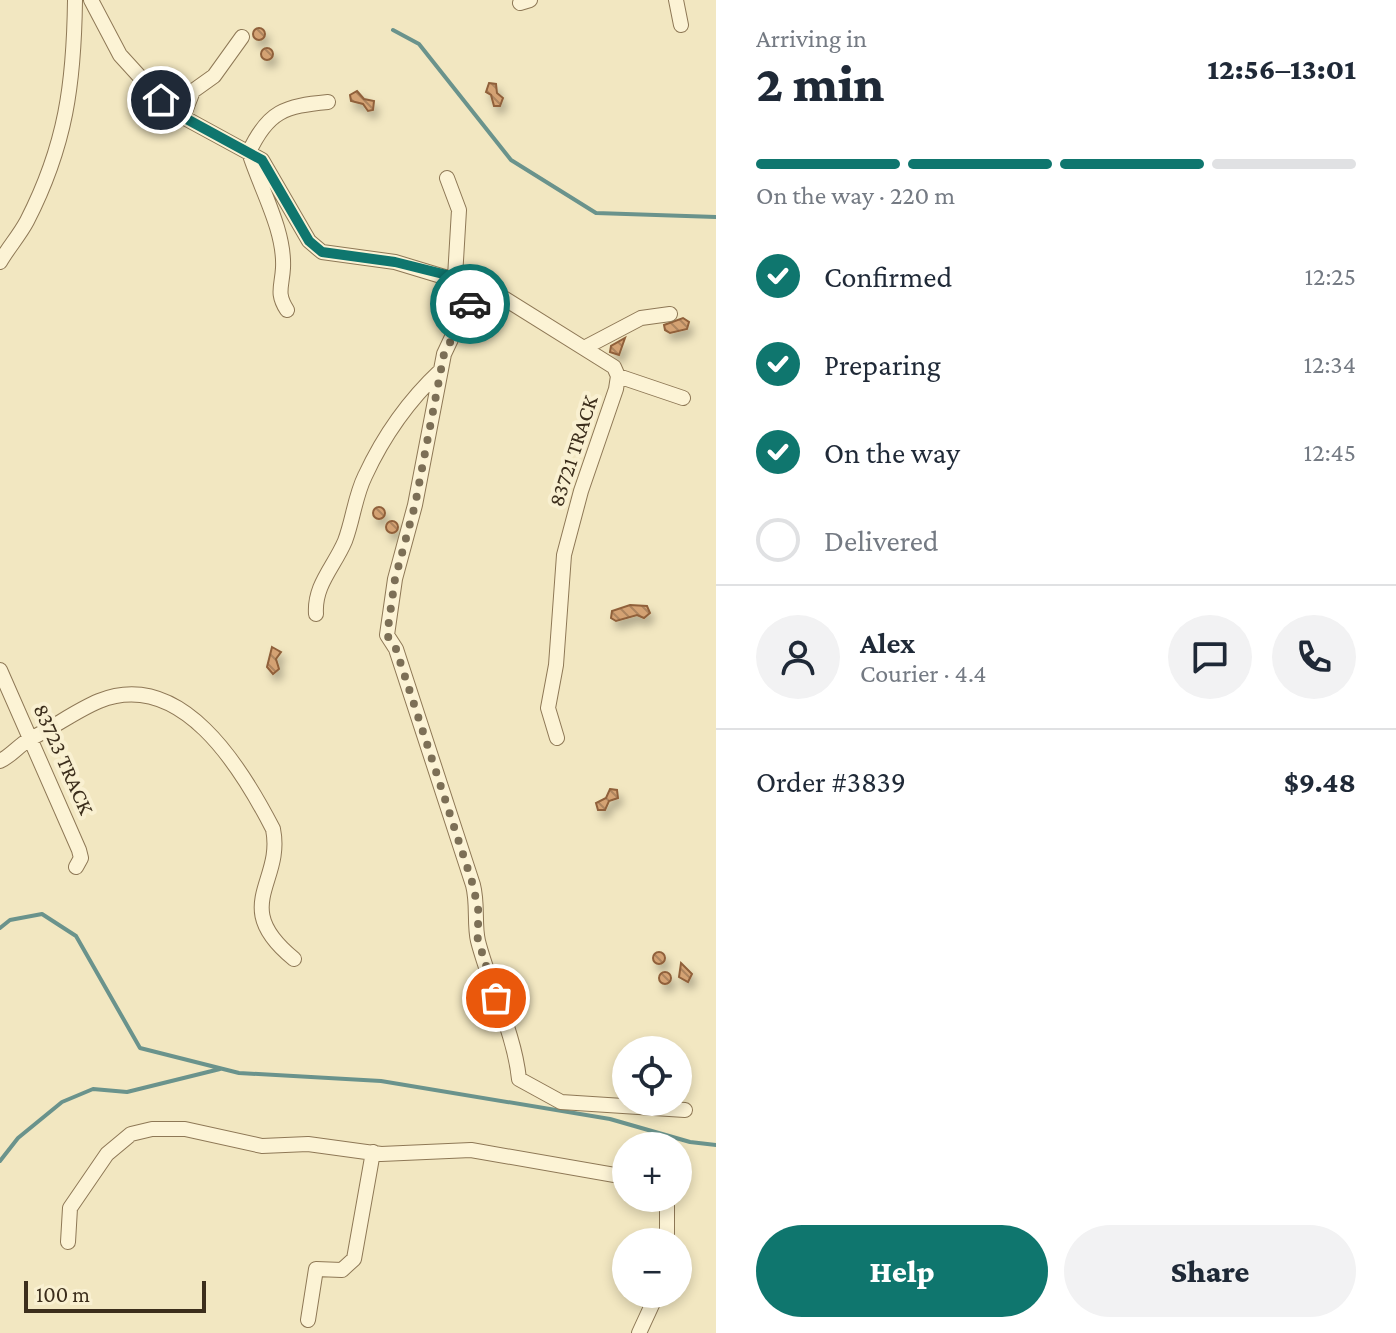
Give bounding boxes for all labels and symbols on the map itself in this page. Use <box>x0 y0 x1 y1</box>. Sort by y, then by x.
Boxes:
pin <box>127 66 195 134</box>
courier <box>430 264 510 344</box>
street label: 83721 TRACK <box>543 392 603 510</box>
street label: 83723 TRACK <box>29 700 100 818</box>
pin <box>462 964 530 1032</box>
scale bar <box>24 1277 206 1313</box>

